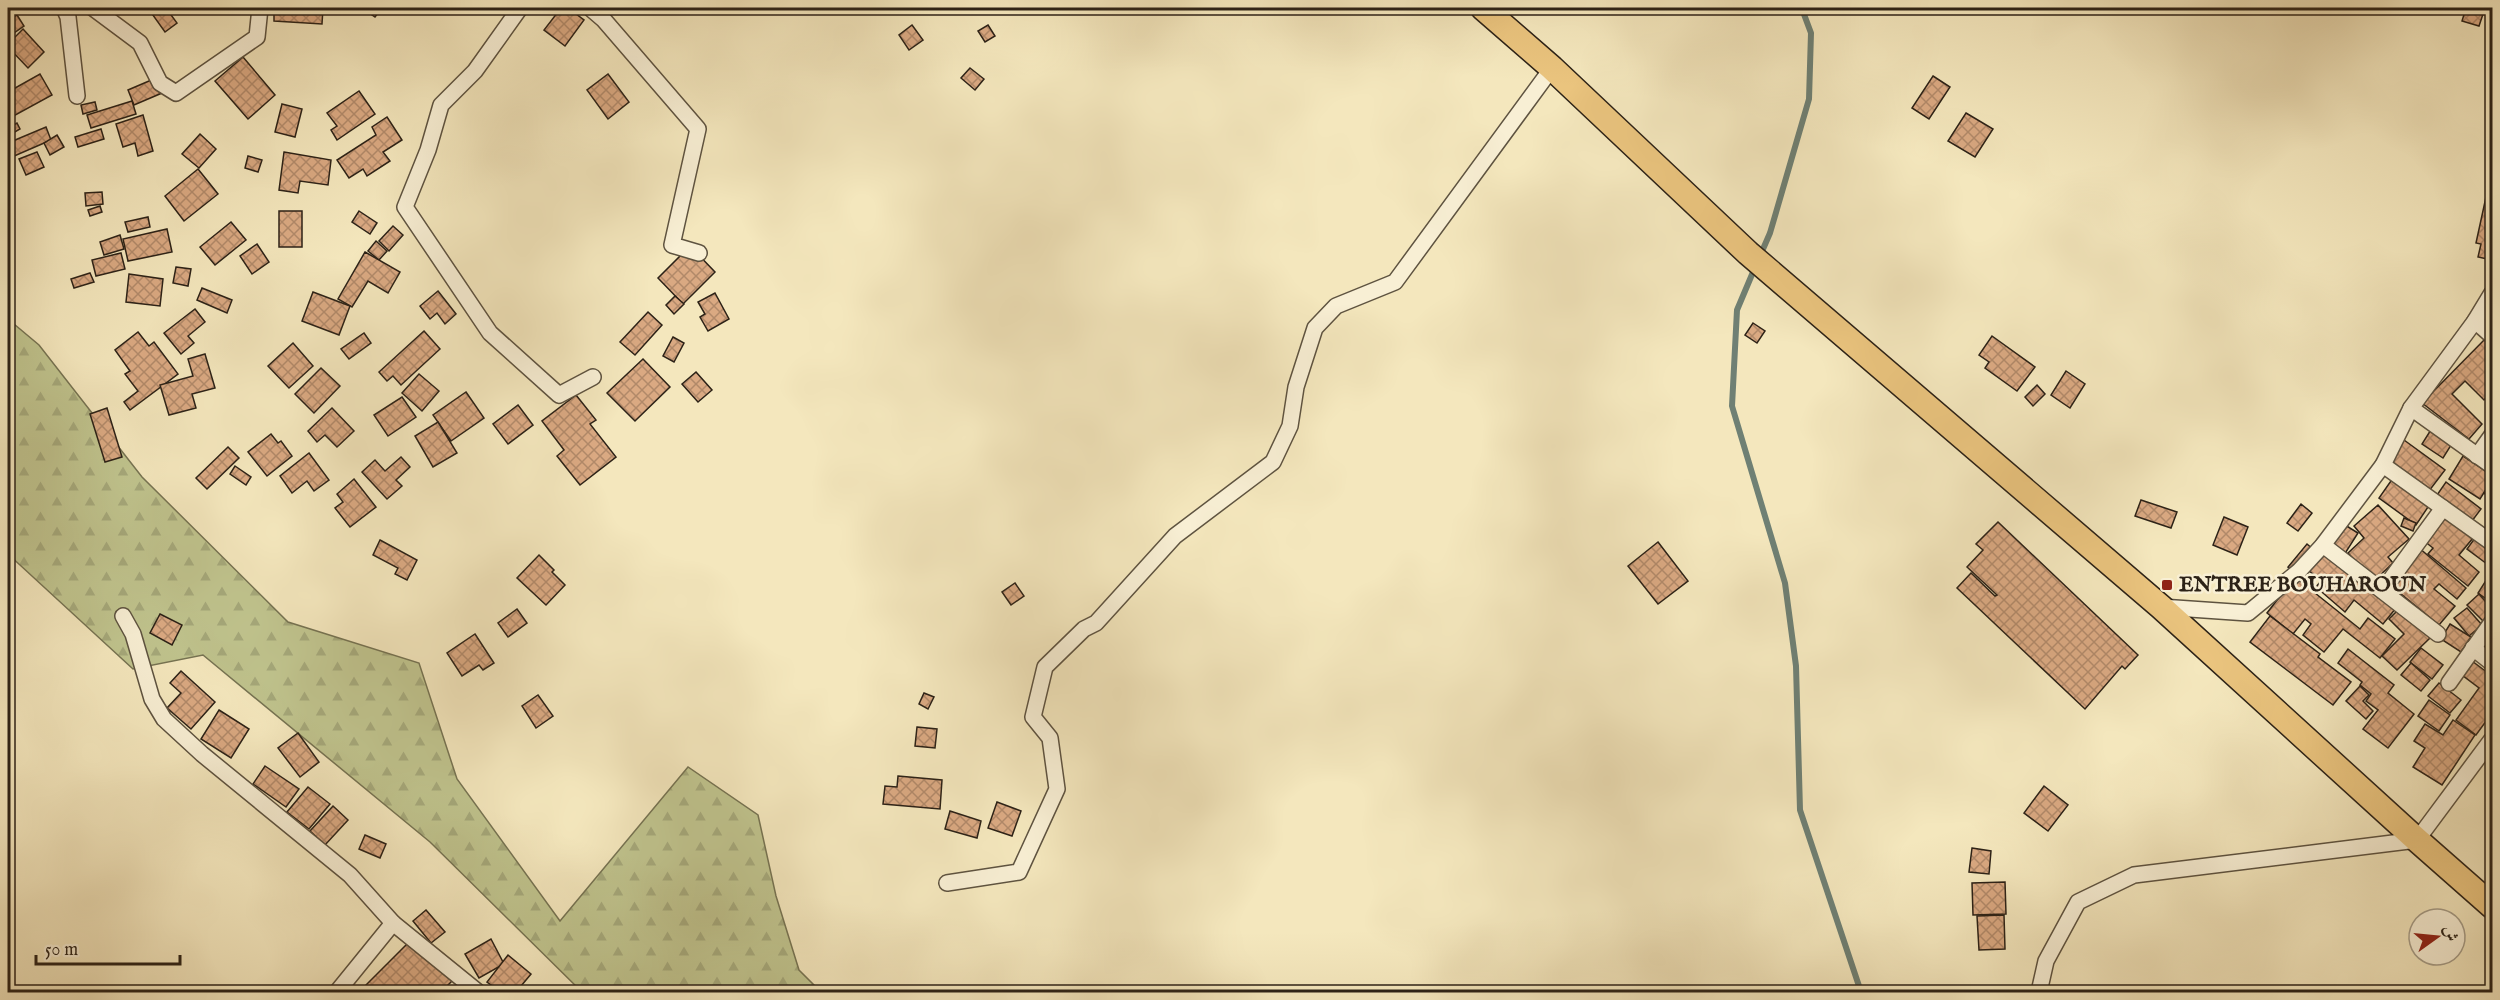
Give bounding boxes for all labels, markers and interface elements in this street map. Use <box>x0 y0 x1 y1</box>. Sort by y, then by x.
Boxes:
place label: ENTREE BOUHAROUN <box>2179 572 2426 599</box>
marker: ENTREE BOUHAROUN <box>2160 578 2174 592</box>
north arrow <box>2407 907 2467 967</box>
text: ش <box>2438 923 2461 944</box>
scale bar <box>36 928 180 966</box>
text: 50 m <box>45 939 78 962</box>

